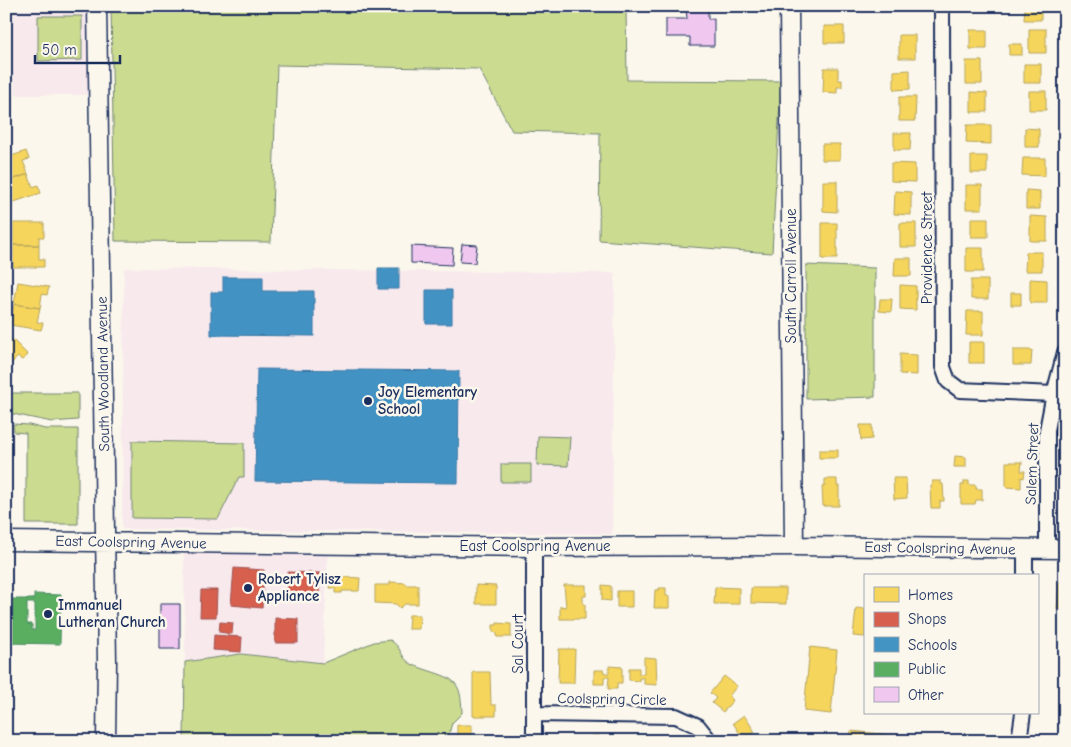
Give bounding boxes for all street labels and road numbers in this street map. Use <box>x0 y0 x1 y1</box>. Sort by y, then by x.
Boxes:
street label: Providence Street <box>918 191 936 304</box>
street label: South Carroll Avenue <box>782 208 800 344</box>
street label: South Woodland Avenue <box>93 296 113 452</box>
street label: Salem Street <box>1022 422 1042 505</box>
street label: East Coolspring Avenue <box>55 532 207 552</box>
street label: East Coolspring Avenue <box>459 537 611 555</box>
street label: East Coolspring Avenue <box>864 538 1016 558</box>
street label: Sal Court <box>509 614 527 674</box>
street label: Coolspring Circle <box>557 689 667 709</box>

